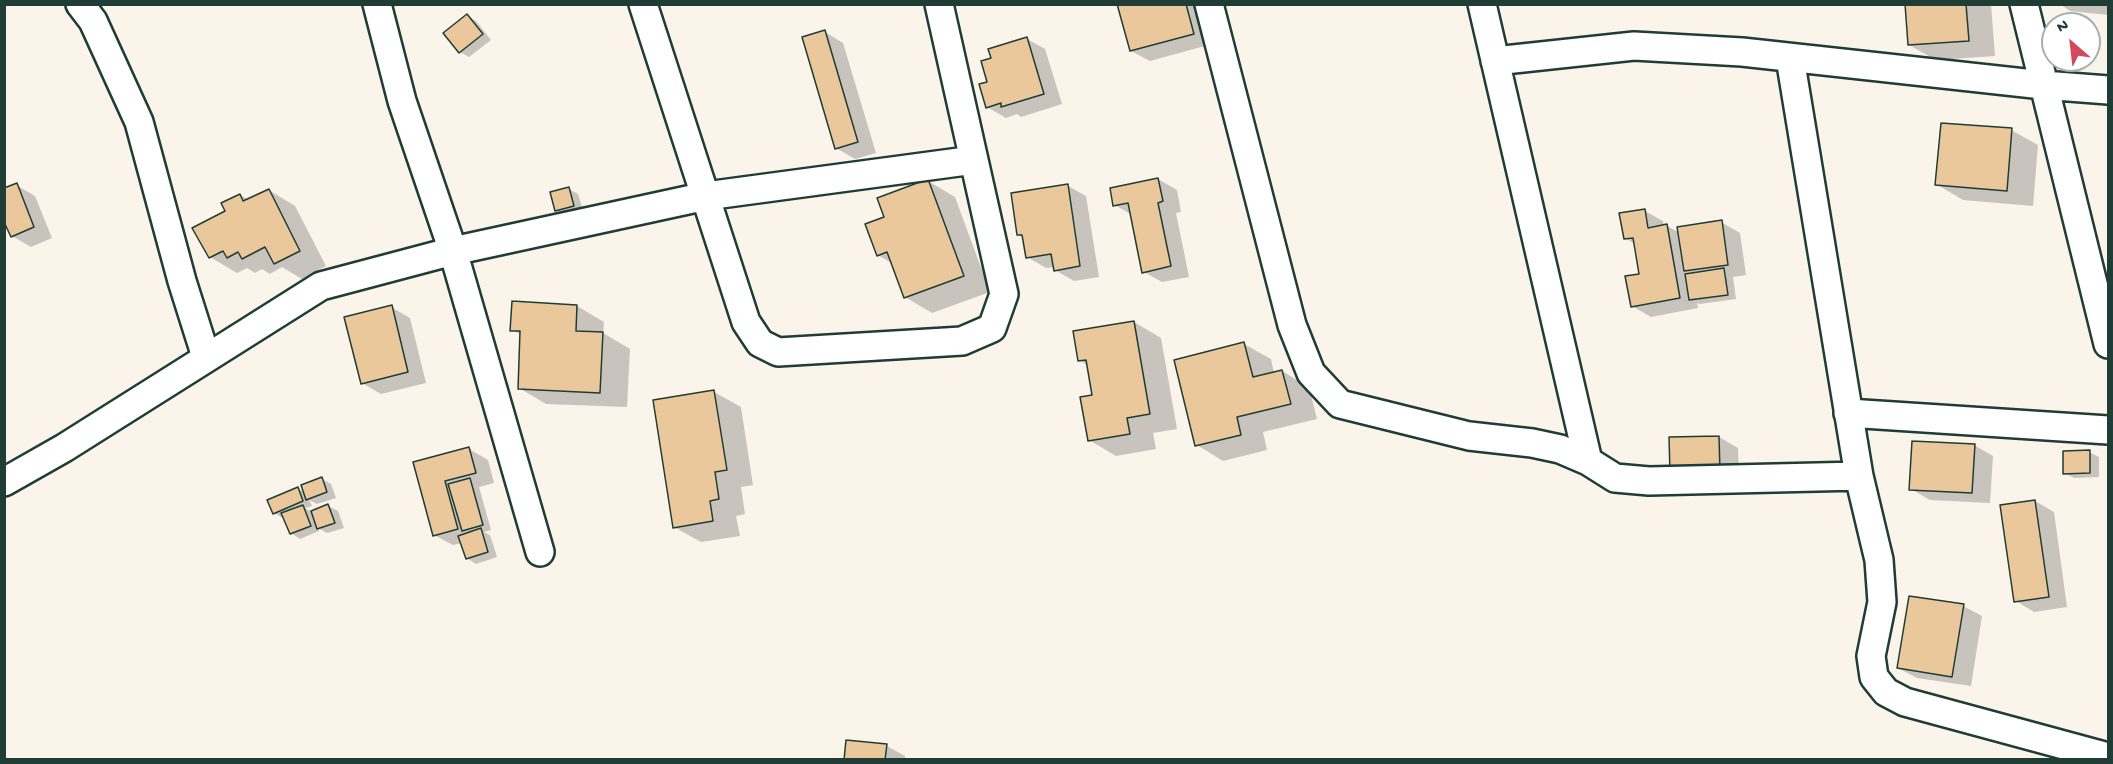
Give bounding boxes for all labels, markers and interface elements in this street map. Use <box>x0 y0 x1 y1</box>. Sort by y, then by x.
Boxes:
north arrow <box>2041 12 2101 72</box>
text: N <box>2054 17 2072 38</box>

